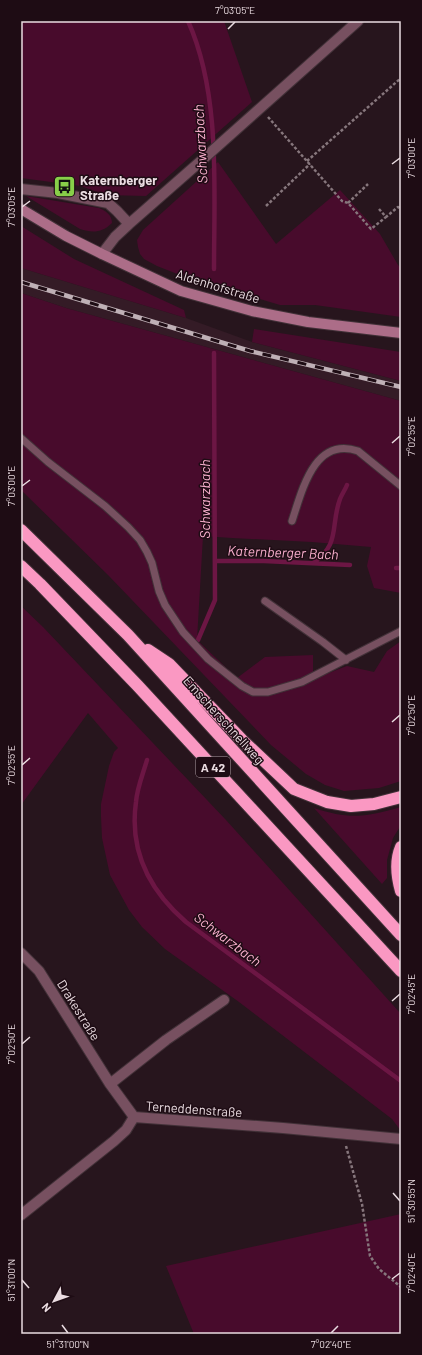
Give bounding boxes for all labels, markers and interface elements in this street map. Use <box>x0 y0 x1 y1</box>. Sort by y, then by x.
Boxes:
text: 7°03'05"E <box>215 4 255 16</box>
water label: Schwarzbach <box>189 104 211 184</box>
text: 7°03'00"E <box>405 138 417 178</box>
place label: Katernberger Straße <box>80 172 157 203</box>
bus stop icon: Katernberger Straße <box>52 174 78 200</box>
text: 7°03'05"E <box>5 187 17 227</box>
street label: Aldenhofstraße <box>174 266 262 306</box>
text: 7°02'55"E <box>405 416 417 456</box>
water label: Schwarzbach <box>196 459 213 539</box>
text: 7°03'00"E <box>5 466 17 506</box>
water label: Katernberger Bach <box>227 542 339 562</box>
street label: Emscherschnellweg <box>180 673 268 767</box>
text: 7°02'50"E <box>405 695 417 735</box>
text: 7°02'55"E <box>5 745 17 785</box>
road number: A 42 <box>196 757 230 777</box>
water label: Schwarzbach <box>191 908 265 970</box>
text: 7°02'45"E <box>405 974 417 1014</box>
street label: Drakestraße <box>54 977 104 1044</box>
text: 7°02'50"E <box>5 1024 17 1064</box>
street label: Terneddenstraße <box>145 1098 243 1120</box>
text: 51°30'55"N <box>405 1179 417 1223</box>
text: 7°02'40"E <box>405 1253 417 1293</box>
text: 51°31'00"N <box>5 1259 17 1301</box>
north arrow <box>34 1281 74 1321</box>
text: N <box>39 1301 53 1315</box>
text: 51°31'00"N <box>47 1338 89 1350</box>
text: 7°02'40"E <box>311 1338 351 1350</box>

